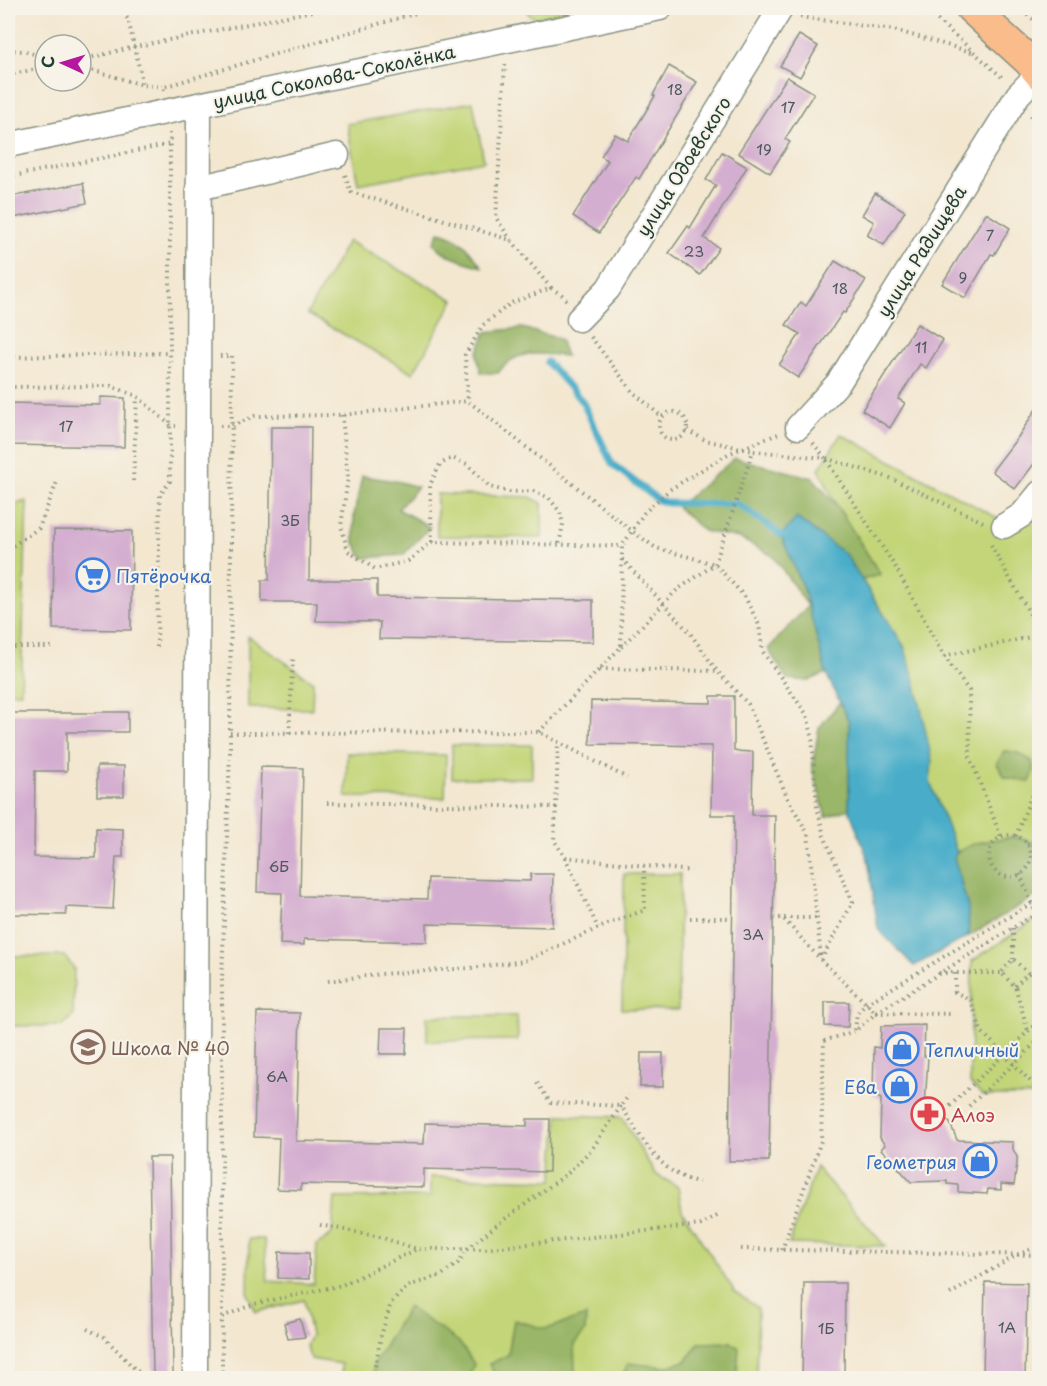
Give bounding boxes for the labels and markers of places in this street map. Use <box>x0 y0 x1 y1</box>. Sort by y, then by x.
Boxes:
supermarket icon: Пятёрочка <box>75 557 111 593</box>
place label: Пятёрочка <box>116 562 212 589</box>
school or university icon: Школа № 40 <box>70 1029 106 1065</box>
shop icon: Тепличный <box>884 1031 920 1067</box>
place label: Школа № 40 <box>111 1034 230 1061</box>
place label: Тепличный <box>925 1036 1019 1063</box>
shop icon: Ева <box>882 1068 918 1104</box>
place label: Ева <box>844 1073 878 1100</box>
pharmacy icon: Алоэ <box>910 1096 946 1132</box>
place label: Алоэ <box>951 1101 995 1128</box>
shop icon: Геометрия <box>962 1143 998 1179</box>
place label: Геометрия <box>866 1148 957 1175</box>

